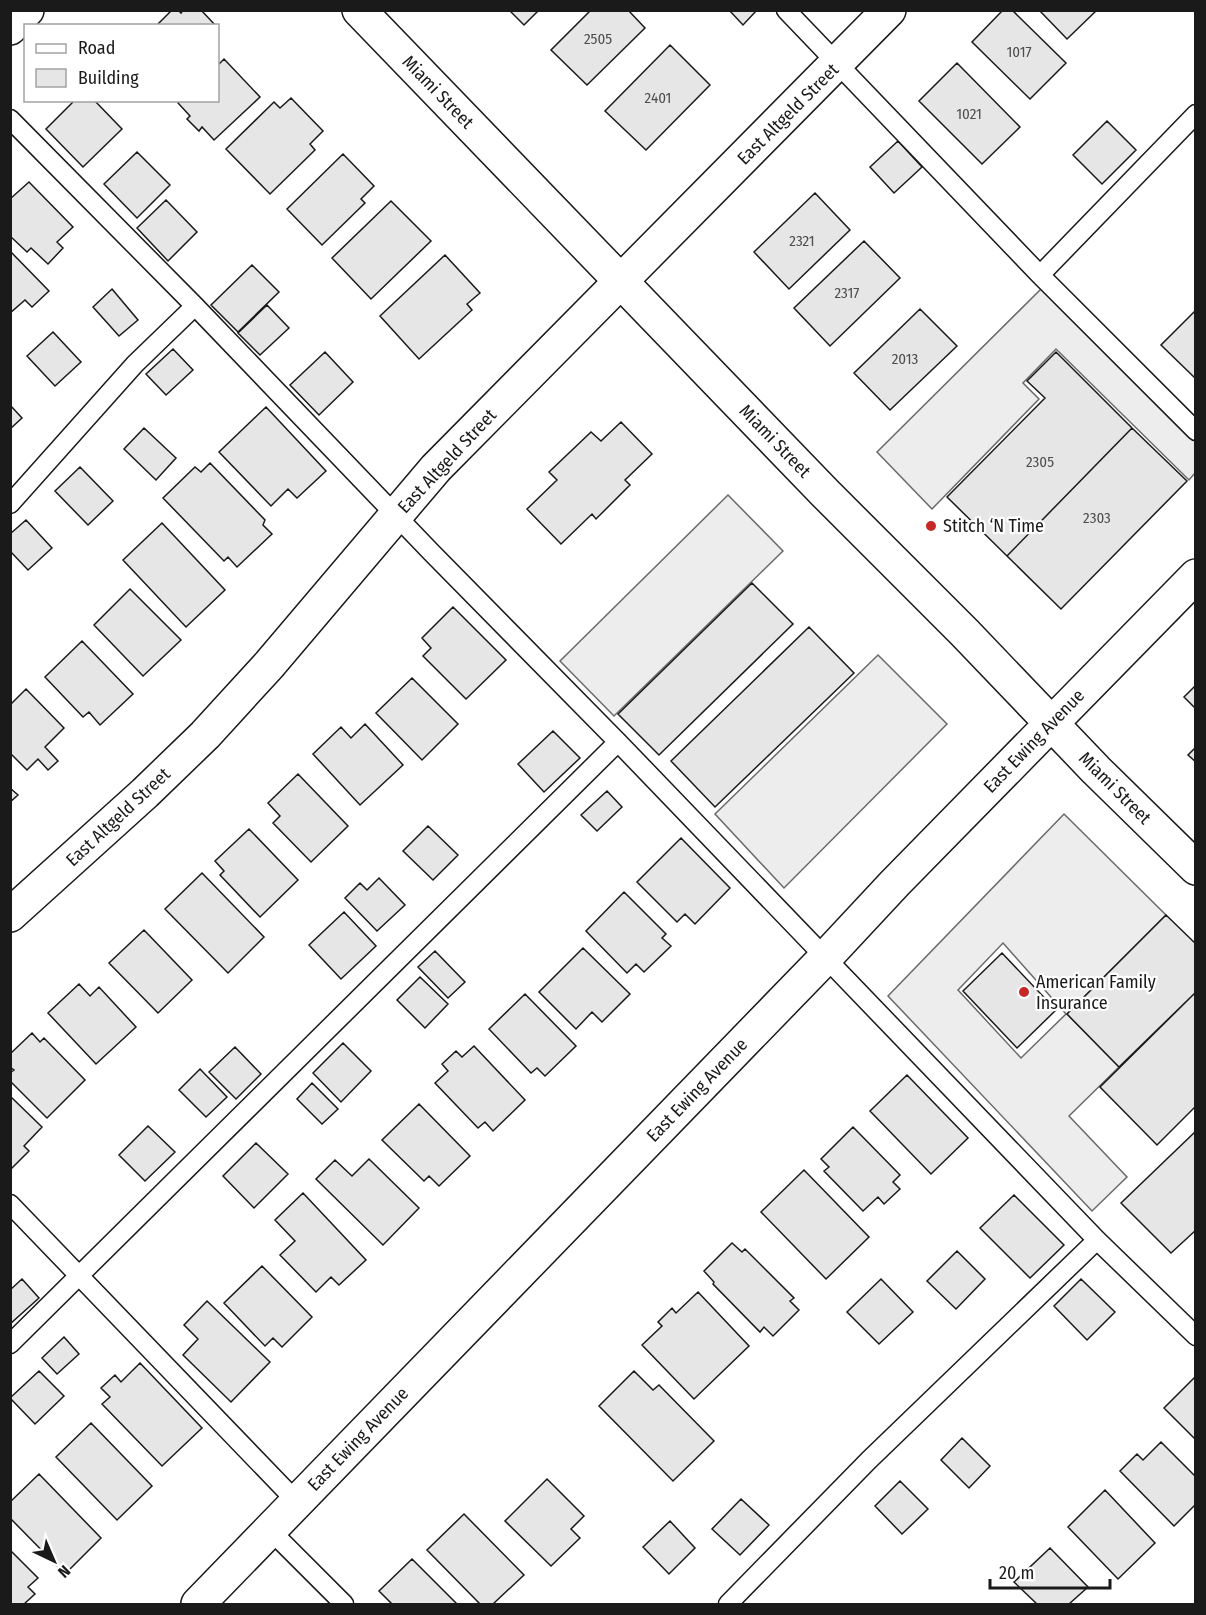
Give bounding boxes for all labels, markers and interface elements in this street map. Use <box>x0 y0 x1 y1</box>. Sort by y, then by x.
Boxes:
legend <box>24 24 219 102</box>
house number: 2505 <box>584 30 612 48</box>
text: Road <box>78 37 115 59</box>
house number: 1017 <box>1006 43 1032 61</box>
street label: Miami Street <box>398 51 478 133</box>
street label: East Altgeld Street <box>733 59 843 169</box>
text: Building <box>78 67 139 89</box>
house number: 2401 <box>645 89 671 107</box>
house number: 1021 <box>956 105 982 123</box>
house number: 2321 <box>789 232 815 250</box>
house number: 2317 <box>835 284 859 302</box>
house number: 2013 <box>892 350 919 368</box>
street label: Miami Street <box>735 400 815 482</box>
street label: East Altgeld Street <box>393 404 501 518</box>
house number: 2305 <box>1026 453 1054 471</box>
house number: 2303 <box>1083 509 1111 527</box>
place label: Stitch ‘N Time <box>943 515 1044 537</box>
marker: Stitch ‘N Time <box>924 519 938 533</box>
street label: East Ewing Avenue <box>979 685 1089 797</box>
street label: Miami Street <box>1074 747 1156 829</box>
street label: East Altgeld Street <box>61 763 175 871</box>
place label: American Family Insurance <box>1036 971 1156 1014</box>
marker: American Family Insurance <box>1017 985 1031 999</box>
street label: East Ewing Avenue <box>642 1034 752 1146</box>
street label: East Ewing Avenue <box>303 1383 413 1495</box>
north arrow <box>24 1531 84 1591</box>
scale bar <box>990 1552 1110 1590</box>
text: N <box>54 1561 74 1582</box>
text: 20 m <box>999 1562 1034 1584</box>

